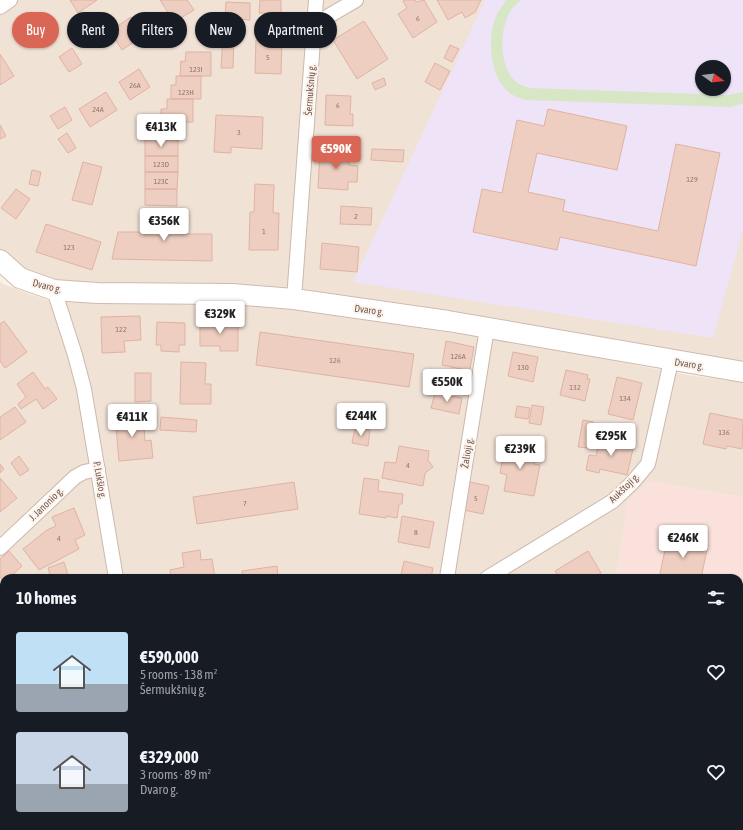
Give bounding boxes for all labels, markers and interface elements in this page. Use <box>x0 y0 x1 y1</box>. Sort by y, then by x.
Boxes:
chip: Buy <box>12 12 59 48</box>
chip: Rent <box>67 12 119 48</box>
chip: Filters <box>127 12 187 48</box>
chip: New <box>195 12 246 48</box>
chip: Apartment <box>254 12 337 48</box>
house number: 6 <box>416 14 420 23</box>
house number: 5 <box>266 53 270 62</box>
north arrow <box>695 60 731 96</box>
map controls <box>695 60 731 96</box>
street label: Šermukšnių g. <box>303 64 317 116</box>
house number: 123I <box>189 65 203 74</box>
house number: 26A <box>129 81 141 90</box>
house number: 123H <box>178 88 194 97</box>
house number: 6 <box>336 101 340 110</box>
house number: 24A <box>92 105 104 114</box>
pin: €413K <box>133 114 189 148</box>
text: €413K <box>146 119 176 134</box>
house number: 3 <box>237 128 241 137</box>
pin: €590K <box>308 136 364 170</box>
text: €590K <box>321 141 351 156</box>
house number: 123D <box>153 160 169 169</box>
house number: 129 <box>686 175 698 184</box>
house number: 123C <box>154 177 169 186</box>
pin: €356K <box>136 208 192 242</box>
house number: 2 <box>354 212 358 221</box>
text: €356K <box>149 213 179 228</box>
house number: 1 <box>262 227 266 236</box>
house number: 123 <box>63 243 75 252</box>
street label: Dvaro g. <box>31 277 63 295</box>
pin: €329K <box>192 301 248 335</box>
street label: Dvaro g. <box>354 303 385 318</box>
text: €329K <box>205 306 235 321</box>
house number: 122 <box>115 325 127 334</box>
house number: 126A <box>450 352 466 361</box>
house number: 126 <box>329 356 341 365</box>
street label: Dvaro g. <box>674 356 705 372</box>
house number: 130 <box>517 363 529 372</box>
pin: €550K <box>419 369 475 403</box>
text: €550K <box>432 374 462 389</box>
house number: 132 <box>569 383 581 392</box>
house number: 134 <box>619 394 631 403</box>
pin: €244K <box>333 403 389 437</box>
pin: €411K <box>104 404 160 438</box>
text: €244K <box>346 408 376 423</box>
text: €411K <box>117 409 147 424</box>
pin: €295K <box>583 423 639 457</box>
text: €295K <box>596 428 626 443</box>
house number: 136 <box>718 428 730 437</box>
pin: €239K <box>492 436 548 470</box>
street label: Žalioji g. <box>459 437 475 469</box>
text: €239K <box>505 441 535 456</box>
street label: P. Lukšio g. <box>91 460 109 500</box>
house number: 4 <box>406 461 410 470</box>
street label: Aukštoji g. <box>607 471 641 505</box>
street label: J. Janonio g. <box>27 485 65 523</box>
house number: 5 <box>474 494 478 503</box>
house number: 7 <box>243 499 247 508</box>
pin: €246K <box>655 525 711 559</box>
house number: 8 <box>414 528 418 537</box>
text: €246K <box>668 530 698 545</box>
house number: 4 <box>57 534 61 543</box>
icon: filters <box>705 587 727 609</box>
text: 10 homes <box>16 588 77 608</box>
text: €590,000 <box>140 647 199 667</box>
icon: home <box>48 648 96 696</box>
icon: heart <box>705 661 727 683</box>
text: 5 rooms · 138 m² <box>140 667 217 682</box>
text: Šermukšnių g. <box>140 682 206 697</box>
text: €329,000 <box>140 747 199 767</box>
icon: home <box>48 748 96 796</box>
icon: heart <box>705 761 727 783</box>
text: 3 rooms · 89 m² <box>140 767 211 782</box>
text: Dvaro g. <box>140 782 178 797</box>

